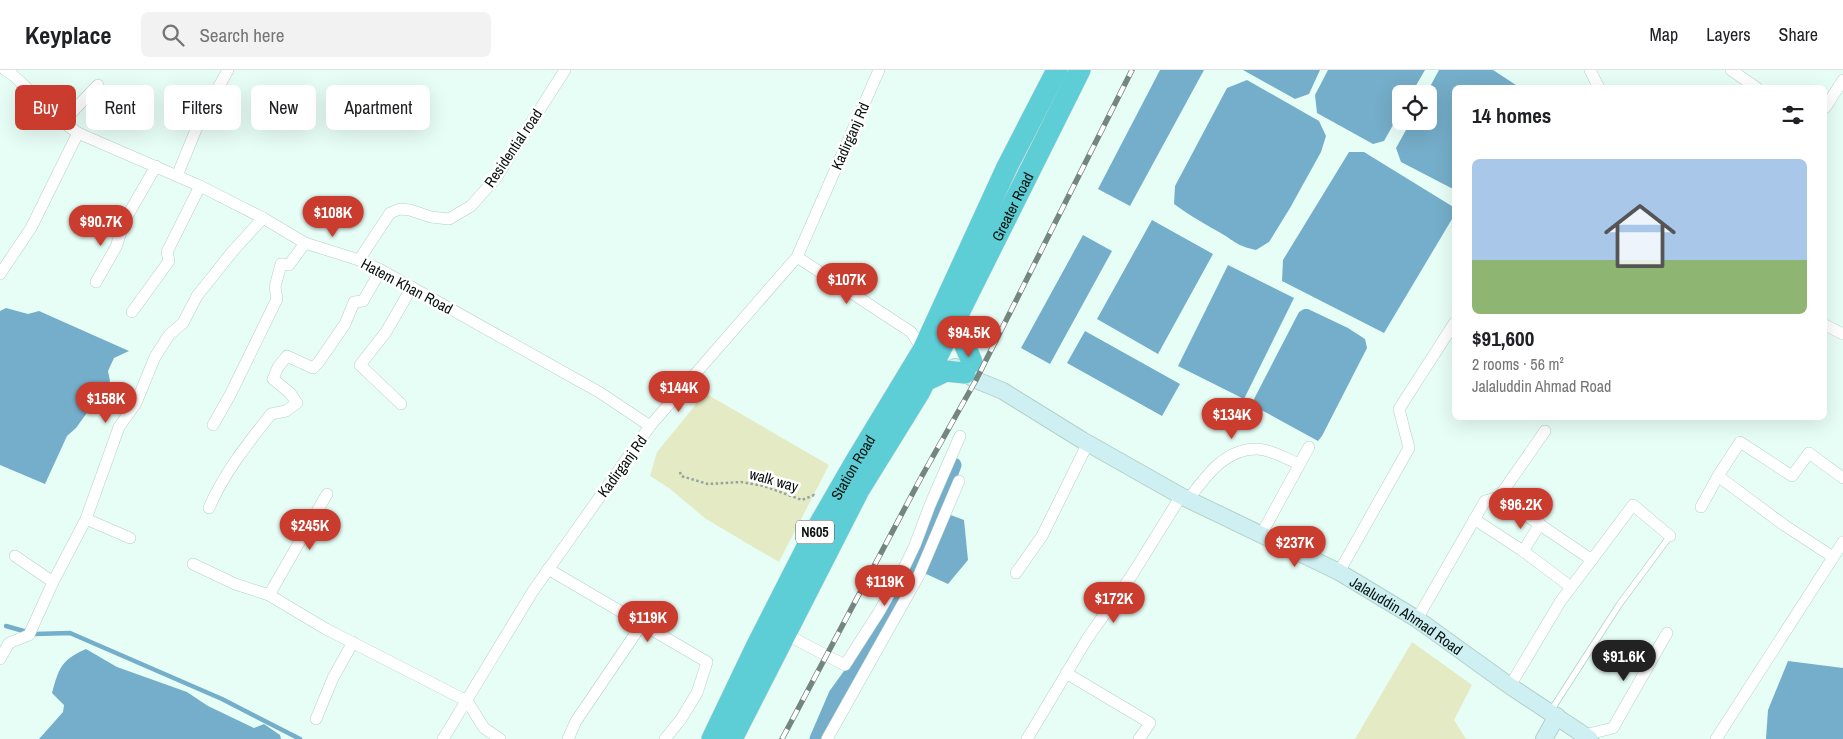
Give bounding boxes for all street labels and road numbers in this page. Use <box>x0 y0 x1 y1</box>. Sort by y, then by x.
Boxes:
street label: Kadirganj Rd <box>826 99 874 173</box>
street label: Residential road <box>479 105 547 191</box>
street label: Greater Road <box>986 168 1038 245</box>
street label: Hatem Khan Road <box>357 253 457 319</box>
street label: Kadirganj Rd <box>592 431 652 501</box>
street label: Station Road <box>825 431 880 504</box>
street label: walk way <box>747 463 802 497</box>
road number: N605 <box>796 521 834 544</box>
street label: Jalaluddin Ahmad Road <box>1346 571 1467 659</box>

